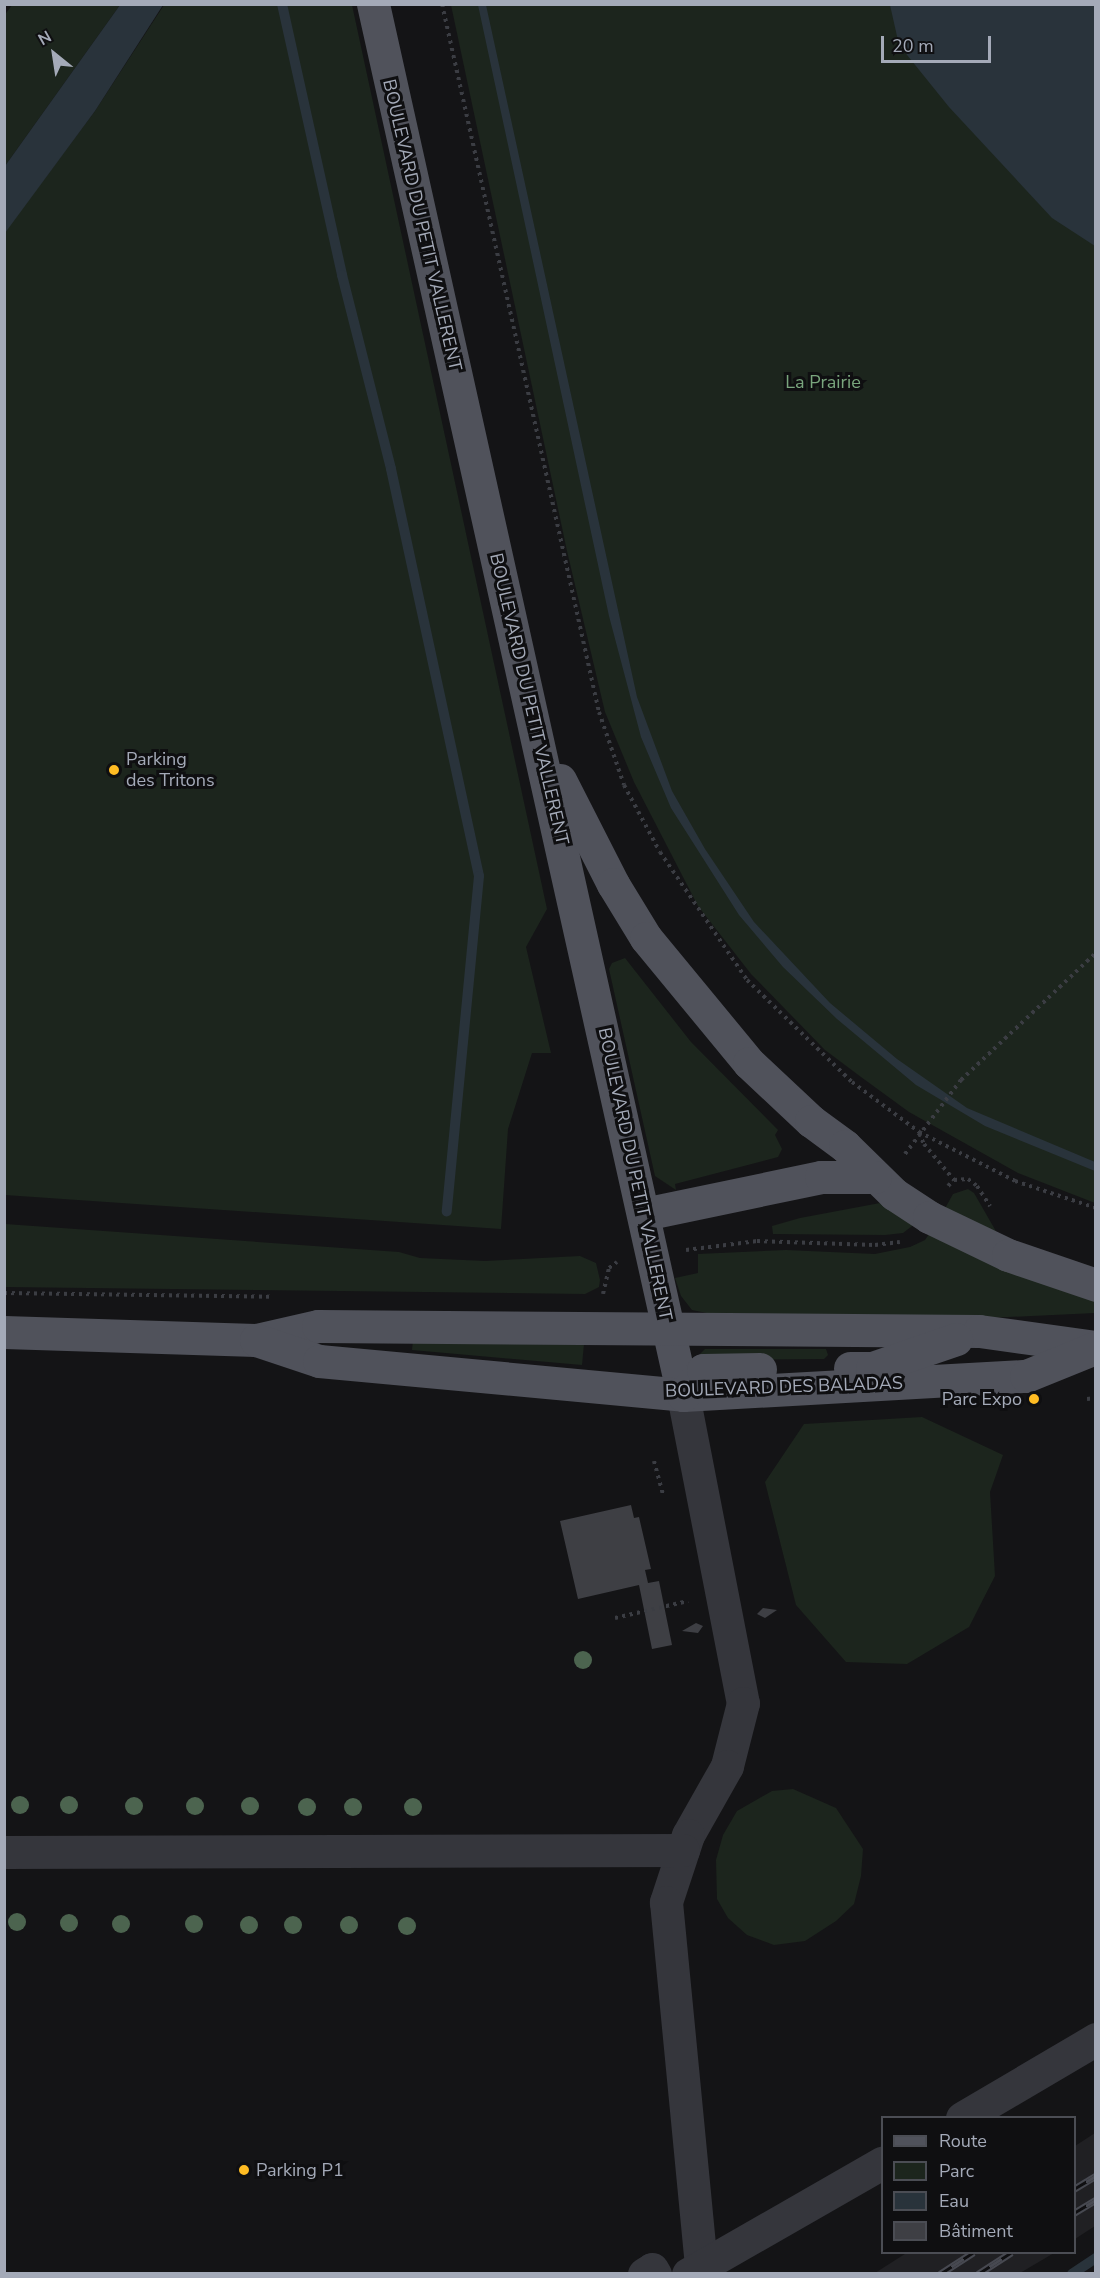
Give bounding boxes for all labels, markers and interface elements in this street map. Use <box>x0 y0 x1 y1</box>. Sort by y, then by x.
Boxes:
north arrow <box>24 24 84 84</box>
scale bar <box>884 24 994 62</box>
text: N <box>34 26 56 51</box>
text: 20 m <box>892 34 934 58</box>
street label: BOULEVARD DU PETIT VALLERENT <box>378 77 466 373</box>
park label: La Prairie <box>785 371 861 393</box>
street label: BOULEVARD DU PETIT VALLERENT <box>485 551 573 847</box>
place label: Parking des Tritons <box>126 749 215 792</box>
marker: Parking des Tritons <box>107 763 121 777</box>
street label: BOULEVARD DU PETIT VALLERENT <box>593 1026 677 1322</box>
street label: BOULEVARD DES BALADAS <box>665 1372 903 1402</box>
place label: Parc Expo <box>942 1388 1022 1410</box>
marker: Parc Expo <box>1027 1392 1041 1406</box>
legend <box>881 2116 1076 2254</box>
text: Route <box>939 2129 987 2153</box>
place label: Parking P1 <box>256 2159 344 2181</box>
text: Parc <box>939 2159 974 2183</box>
marker: Parking P1 <box>237 2163 251 2177</box>
text: Eau <box>939 2189 969 2213</box>
text: Bâtiment <box>939 2219 1013 2243</box>

